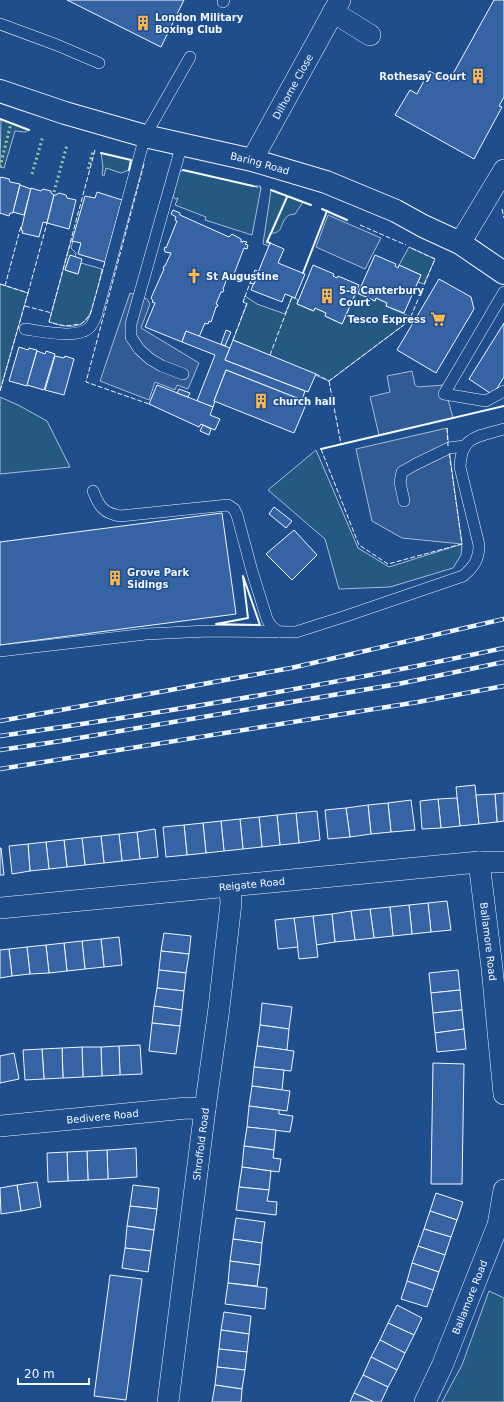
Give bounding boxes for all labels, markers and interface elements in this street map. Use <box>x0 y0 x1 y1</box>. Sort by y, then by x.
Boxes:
place label: London Military Boxing Club <box>155 12 244 35</box>
building icon: London Military Boxing Club <box>134 14 152 32</box>
street label: Dilhorne Close <box>271 52 315 121</box>
building icon: Rothesay Court <box>469 67 487 85</box>
place label: Rothesay Court <box>379 71 466 82</box>
street label: Baring Road <box>229 150 291 177</box>
church icon: St Augustine <box>185 267 203 285</box>
place label: St Augustine <box>206 271 279 282</box>
place label: 5-8 Canterbury Court <box>339 285 424 308</box>
building icon: 5-8 Canterbury Court <box>318 287 336 305</box>
supermarket icon: Tesco Express <box>429 310 447 328</box>
place label: Tesco Express <box>347 314 426 325</box>
building icon: church hall <box>252 392 270 410</box>
place label: church hall <box>273 396 335 407</box>
place label: Grove Park Sidings <box>127 567 190 590</box>
building icon: Grove Park Sidings <box>106 569 124 587</box>
street label: Reigate Road <box>218 876 285 893</box>
street label: Ballamore Road <box>478 902 498 981</box>
street label: Shroffold Road <box>191 1107 211 1181</box>
street label: Bedivere Road <box>66 1108 139 1126</box>
street label: Ballamore Road <box>450 1259 490 1336</box>
scale bar <box>18 1360 89 1386</box>
text: 20 m <box>24 1367 55 1381</box>

